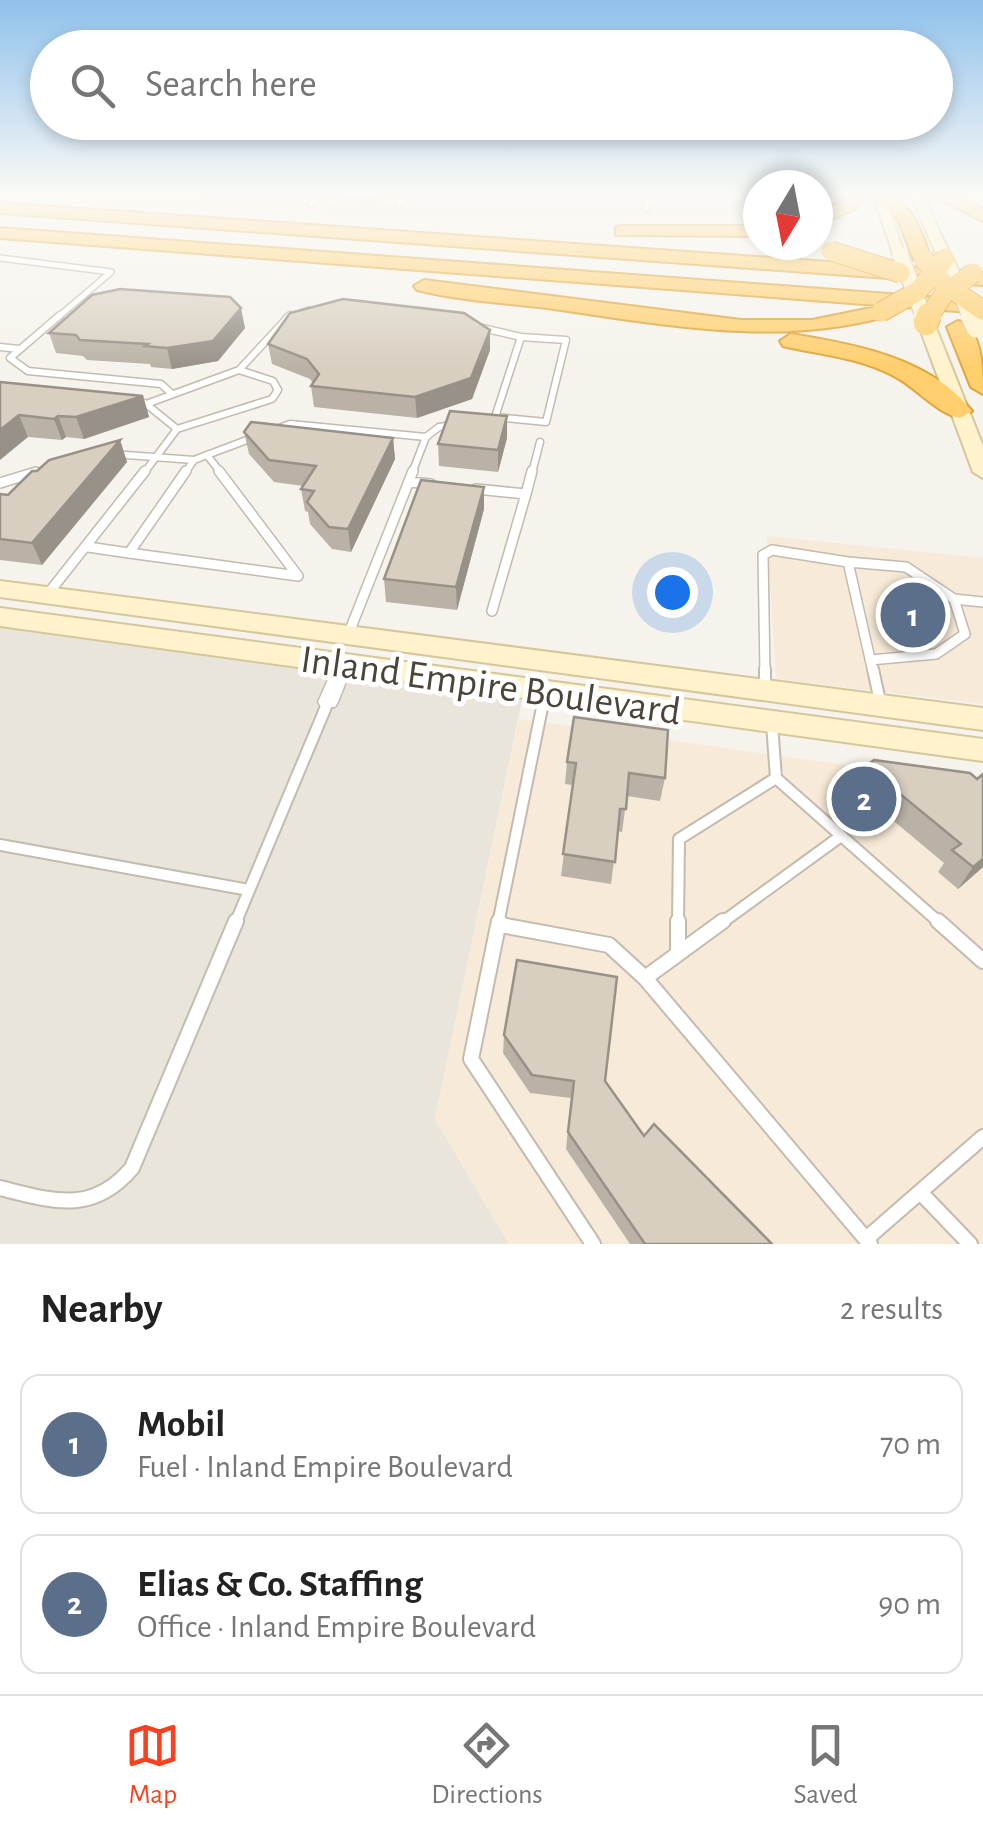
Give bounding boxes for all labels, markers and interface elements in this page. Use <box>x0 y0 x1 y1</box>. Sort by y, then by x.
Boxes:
search box <box>30 30 953 140</box>
icon: search <box>65 58 120 113</box>
text: Search here <box>145 66 317 104</box>
north arrow <box>743 170 833 260</box>
your location <box>647 567 698 618</box>
pin: 1 <box>880 578 946 652</box>
street label: Inland Empire Boulevard <box>298 640 683 732</box>
pin: 2 <box>832 762 896 836</box>
text: Nearby <box>40 1288 163 1330</box>
text: 2 results <box>840 1293 943 1325</box>
text: Mobil <box>137 1406 225 1444</box>
text: 1 <box>69 1428 80 1460</box>
text: 70 m <box>880 1428 941 1460</box>
text: Fuel · Inland Empire Boulevard <box>137 1451 513 1483</box>
text: Elias & Co. Staffing <box>137 1566 423 1604</box>
text: 2 <box>67 1588 82 1620</box>
text: 90 m <box>878 1588 941 1620</box>
text: Office · Inland Empire Boulevard <box>137 1611 536 1643</box>
tab: Map <box>125 1718 180 1812</box>
tab: Directions <box>431 1718 543 1812</box>
tab: Saved <box>794 1718 858 1812</box>

